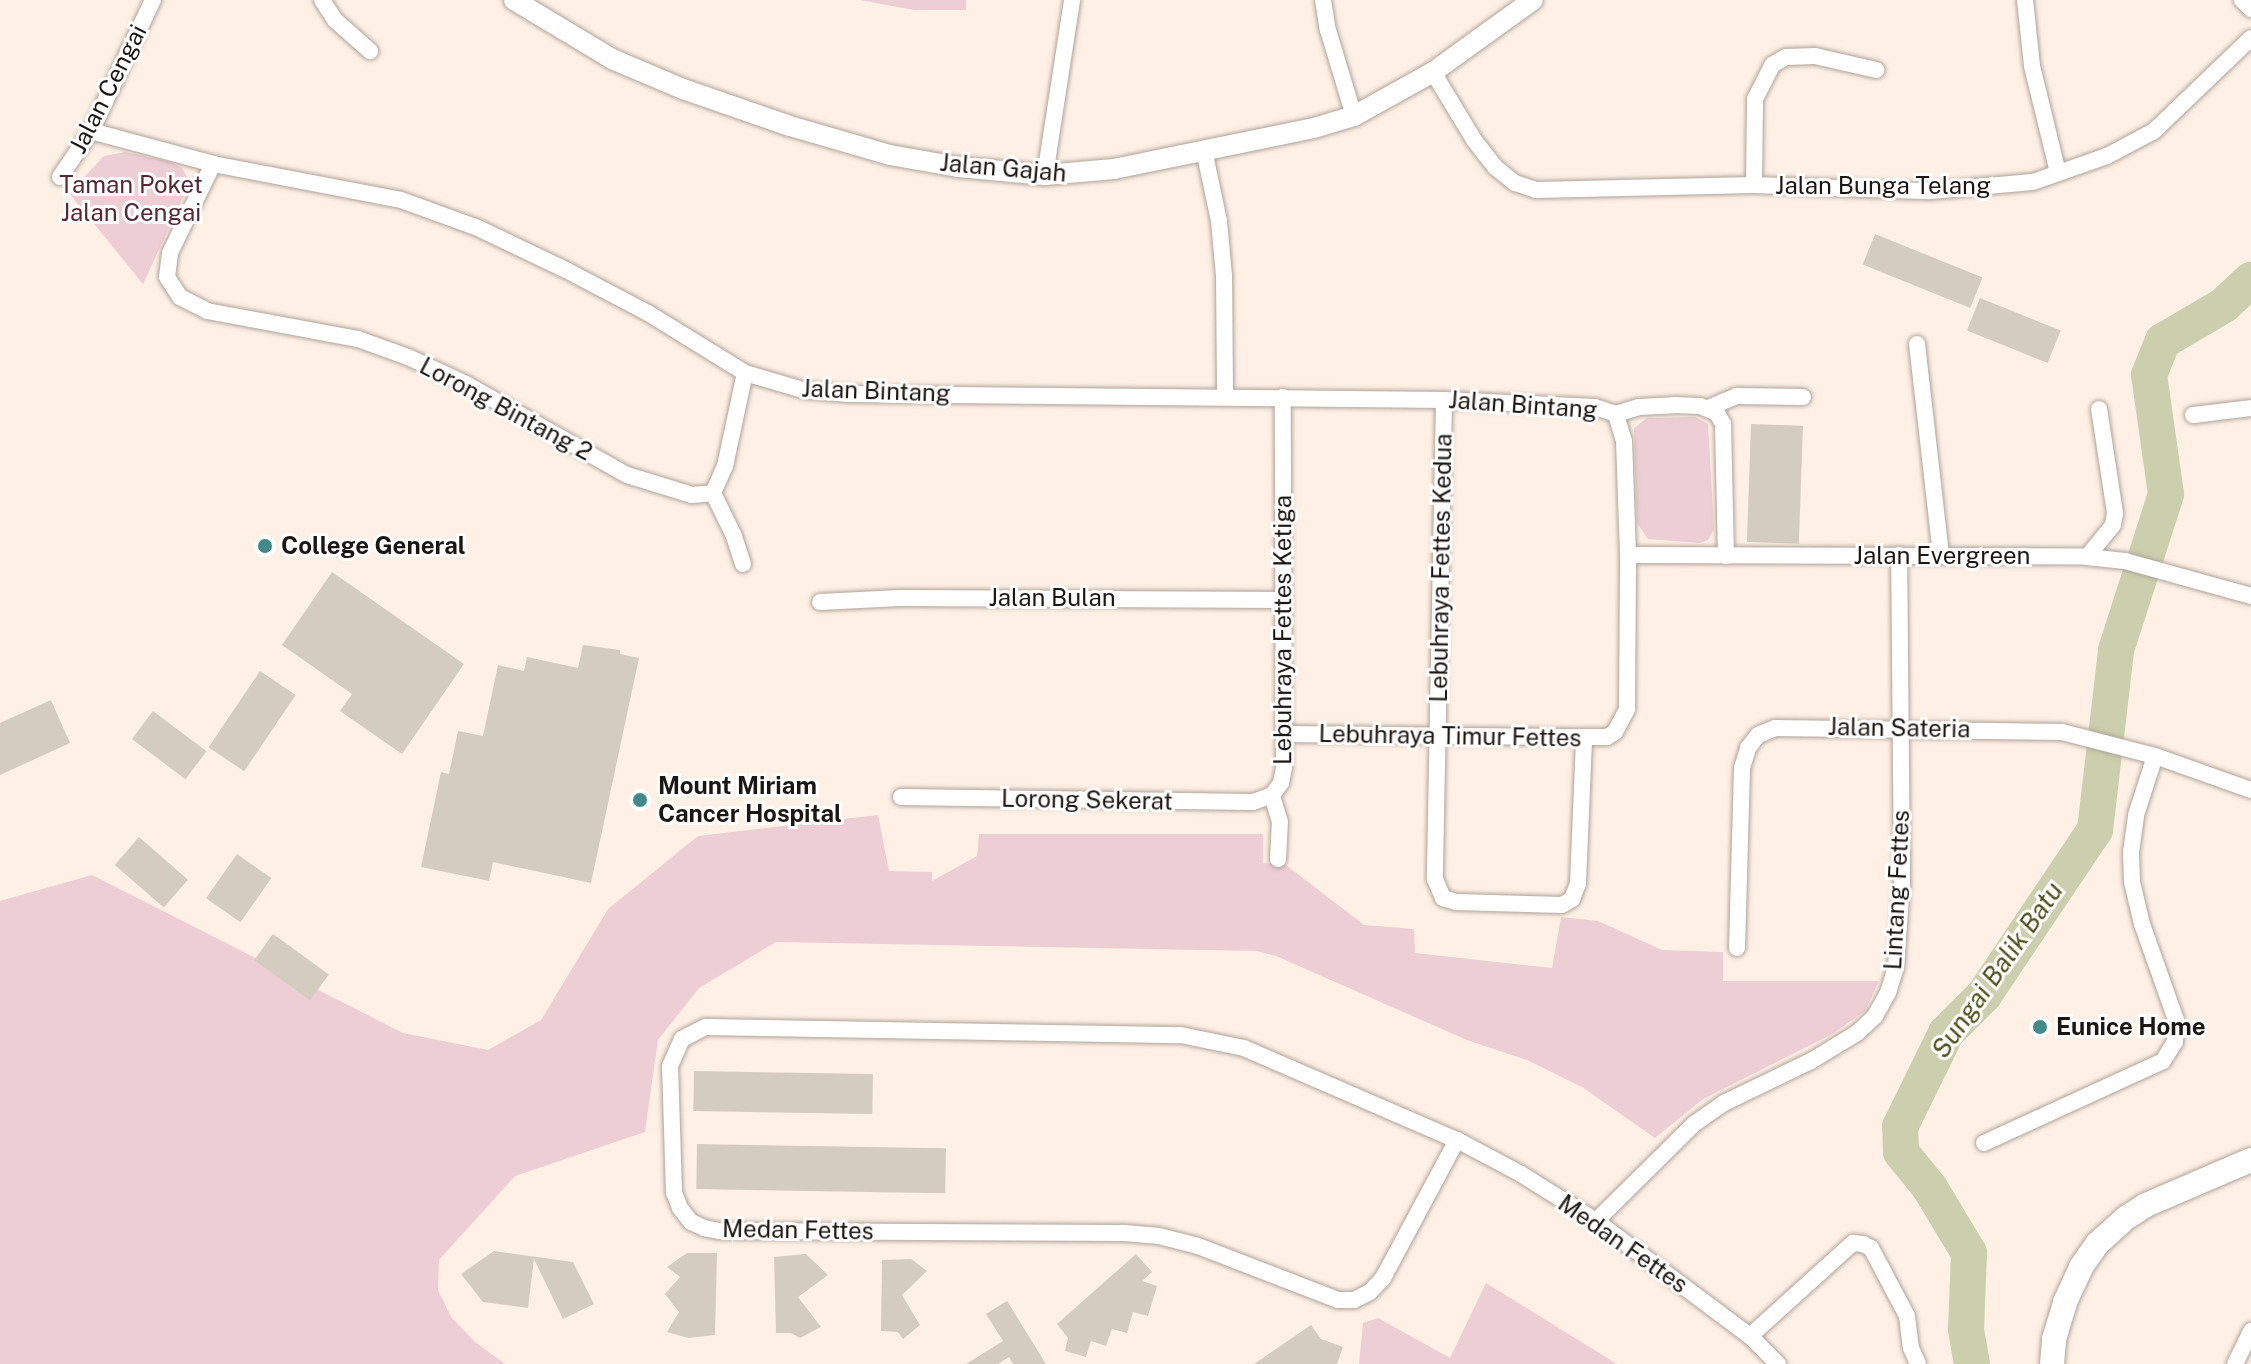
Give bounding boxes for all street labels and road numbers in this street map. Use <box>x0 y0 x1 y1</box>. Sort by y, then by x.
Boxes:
street label: Jalan Cengai <box>63 20 153 158</box>
street label: Jalan Gajah <box>939 148 1067 188</box>
street label: Jalan Bunga Telang <box>1775 172 1991 200</box>
street label: Lorong Bintang 2 <box>415 351 597 467</box>
street label: Jalan Bintang <box>801 374 951 408</box>
street label: Jalan Bintang <box>1447 385 1599 425</box>
street label: Lebuhraya Fettes Kedua <box>1424 433 1458 703</box>
street label: Lebuhraya Fettes Ketiga <box>1269 495 1297 765</box>
street label: Jalan Evergreen <box>1854 542 2030 570</box>
street label: Jalan Bulan <box>988 584 1116 612</box>
street label: Jalan Sateria <box>1827 712 1971 744</box>
street label: Lebuhraya Timur Fettes <box>1318 719 1582 753</box>
street label: Lorong Sekerat <box>1001 784 1173 816</box>
street label: Lintang Fettes <box>1878 809 1916 971</box>
street label: Medan Fettes <box>1553 1189 1693 1299</box>
street label: Medan Fettes <box>722 1214 874 1246</box>

